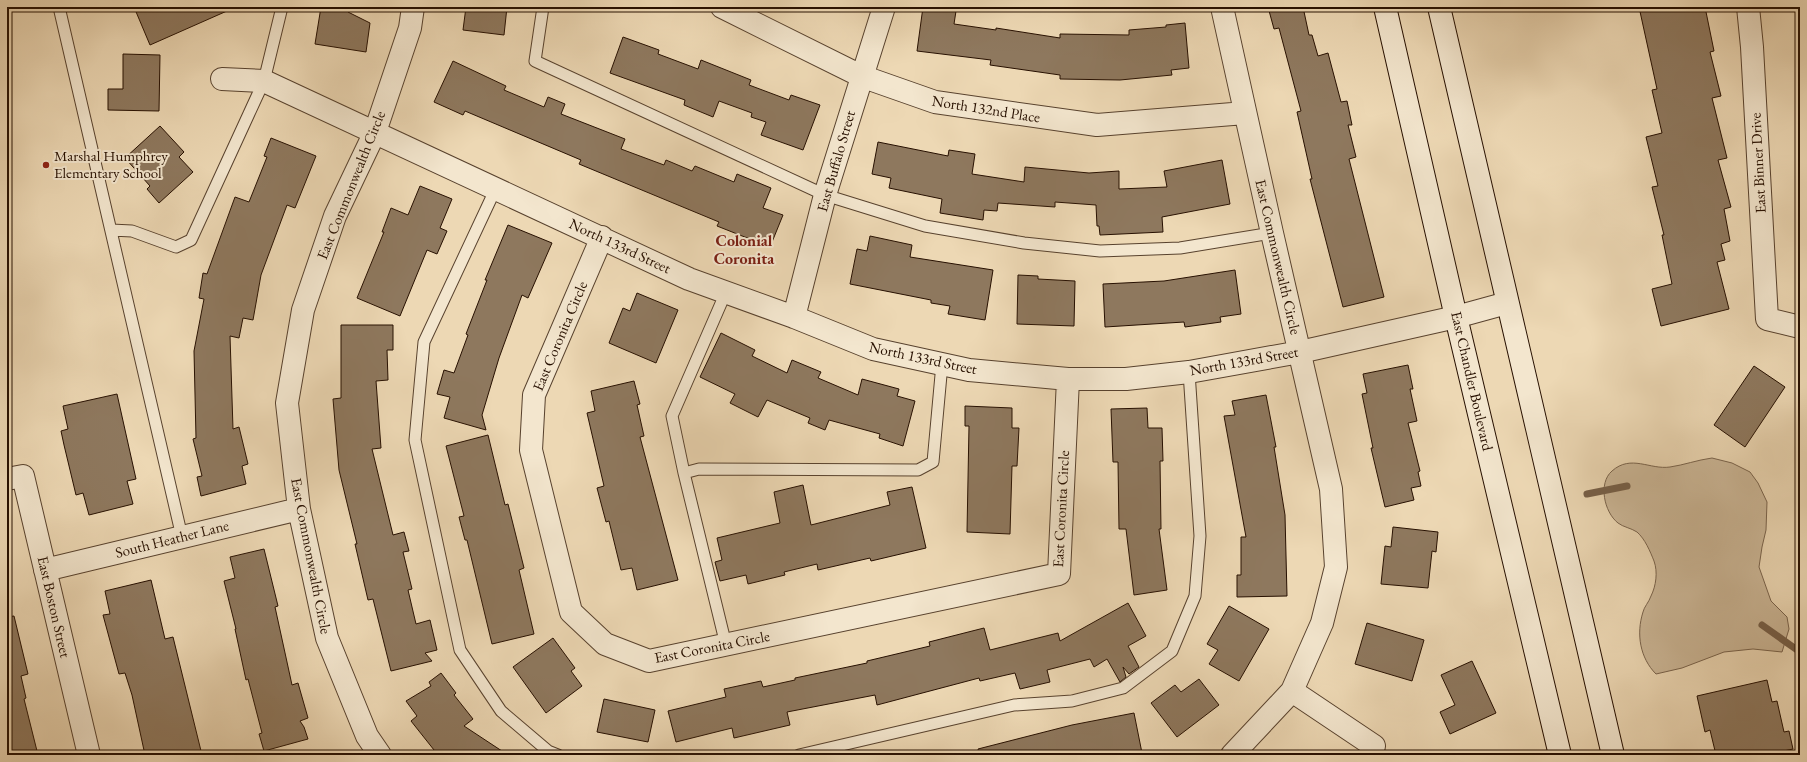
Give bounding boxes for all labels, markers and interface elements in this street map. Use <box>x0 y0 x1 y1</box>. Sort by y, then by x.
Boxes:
street label: North 132nd Place <box>931 91 1042 126</box>
street label: East Commonwealth Circle <box>312 108 389 262</box>
street label: East Buffalo Street <box>812 108 859 214</box>
street label: East Binner Drive <box>1745 112 1770 214</box>
place label: Marshal Humphrey Elementary School <box>54 146 168 182</box>
marker: Marshal Humphrey Elementary School <box>41 160 51 170</box>
street label: East Commonwealth Circle <box>1251 177 1306 336</box>
street label: North 133rd Street <box>566 214 674 278</box>
district label: Colonial Coronita <box>714 230 775 269</box>
street label: East Coronita Circle <box>528 278 591 394</box>
street label: East Chandler Boulevard <box>1447 309 1498 453</box>
street label: North 133rd Street <box>867 337 979 378</box>
street label: North 133rd Street <box>1188 342 1300 379</box>
street label: East Coronita Circle <box>1048 450 1073 568</box>
street label: East Commonwealth Circle <box>287 476 336 636</box>
street label: South Heather Lane <box>113 515 231 562</box>
street label: East Boston Street <box>34 554 75 660</box>
street label: East Coronita Circle <box>653 626 771 667</box>

